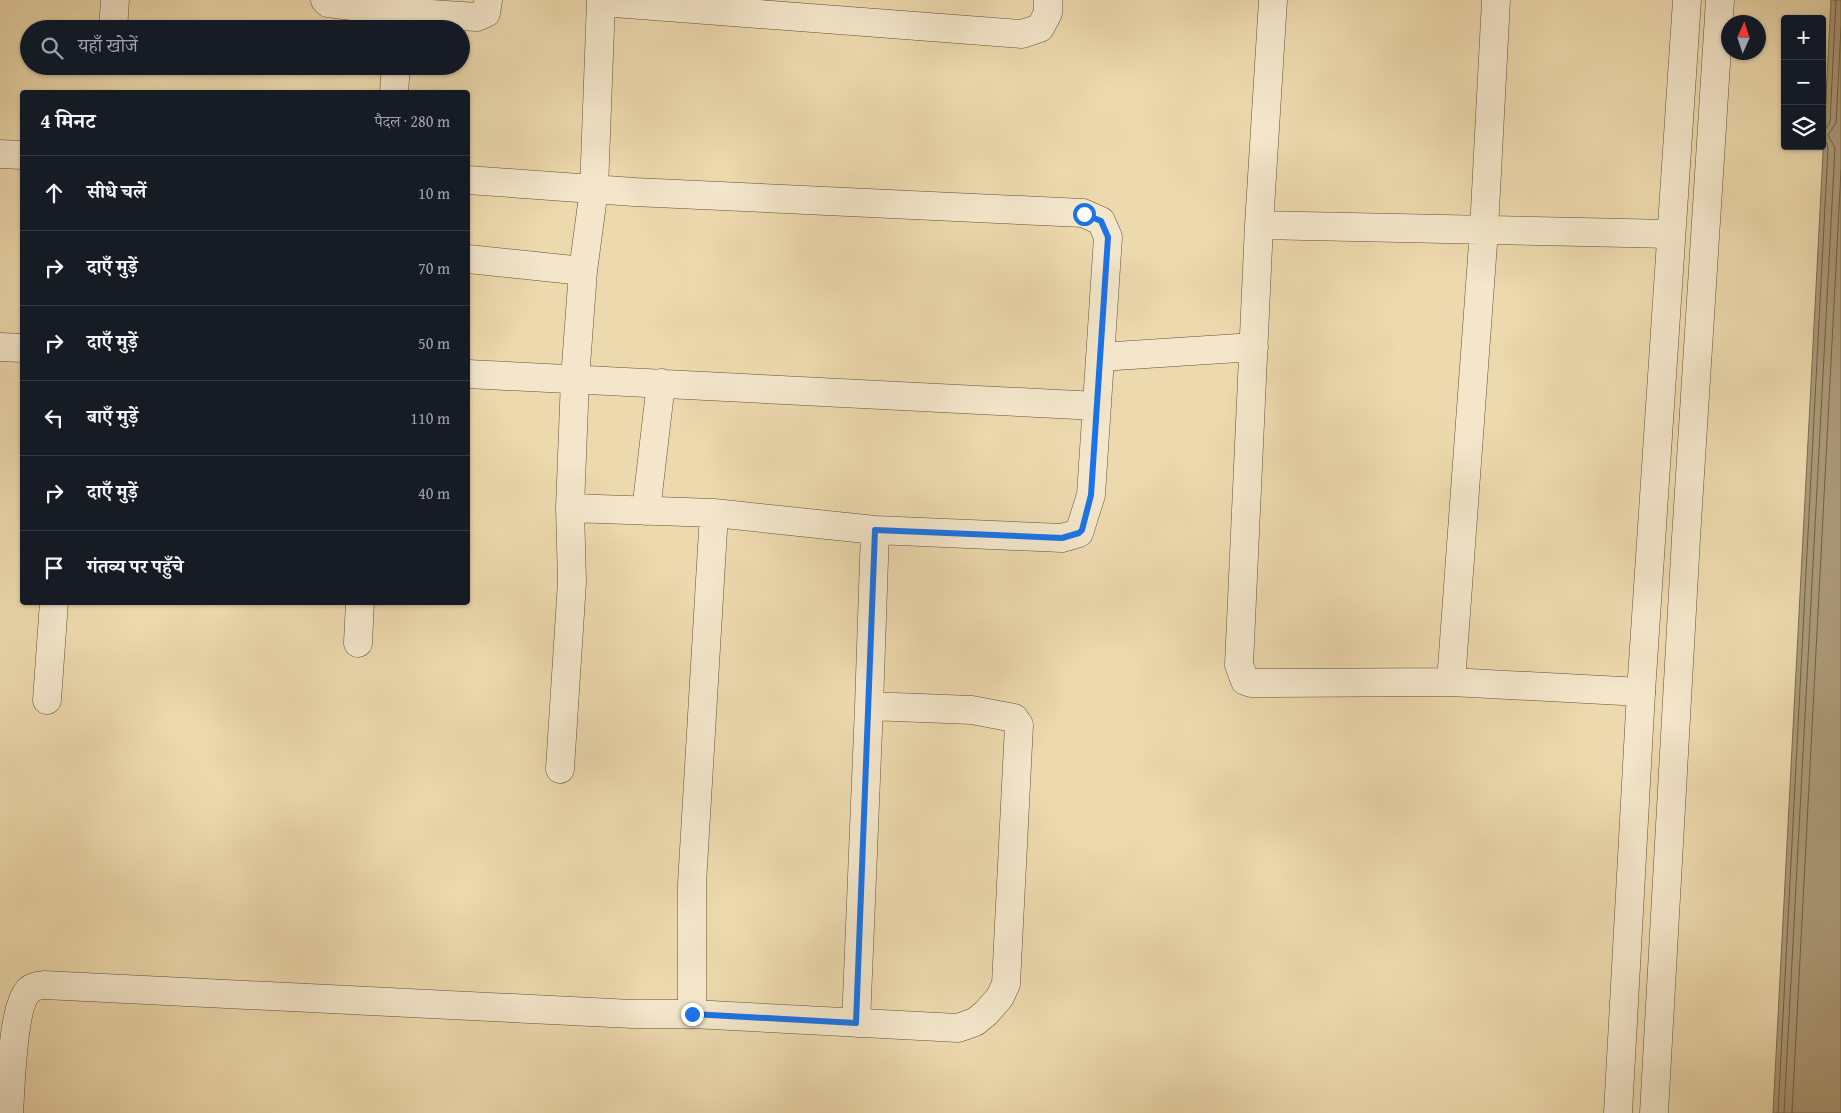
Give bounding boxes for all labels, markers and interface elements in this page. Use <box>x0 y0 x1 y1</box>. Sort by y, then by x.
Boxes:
north arrow <box>1721 15 1766 60</box>
map controls <box>1781 15 1826 150</box>
button: + <box>1781 15 1826 60</box>
search box <box>20 20 470 75</box>
text: यहाँ खोजें <box>78 31 138 59</box>
icon: search <box>38 34 66 62</box>
button: − <box>1781 60 1826 105</box>
text: 4 मिनट <box>40 105 95 136</box>
button: layers <box>1781 105 1826 150</box>
text: पैदल · 280 m <box>374 109 450 133</box>
text: सीधे चलें <box>87 177 146 205</box>
icon: ahead <box>40 179 68 207</box>
text: 10 m <box>418 181 450 205</box>
route start <box>1073 203 1096 226</box>
text: दाएँ मुड़ें <box>87 252 138 280</box>
icon: right <box>40 254 68 282</box>
text: 70 m <box>418 256 450 280</box>
text: दाएँ मुड़ें <box>87 327 138 355</box>
icon: right <box>40 329 68 357</box>
text: 50 m <box>418 331 450 355</box>
text: बाएँ मुड़ें <box>87 402 138 430</box>
icon: left <box>40 404 68 432</box>
text: 110 m <box>410 406 450 430</box>
text: दाएँ मुड़ें <box>87 477 138 505</box>
icon: right <box>40 479 68 507</box>
text: 40 m <box>418 481 450 505</box>
text: गंतव्य पर पहुँचे <box>87 552 183 580</box>
icon: arrive <box>40 554 68 582</box>
route end <box>681 1003 704 1026</box>

